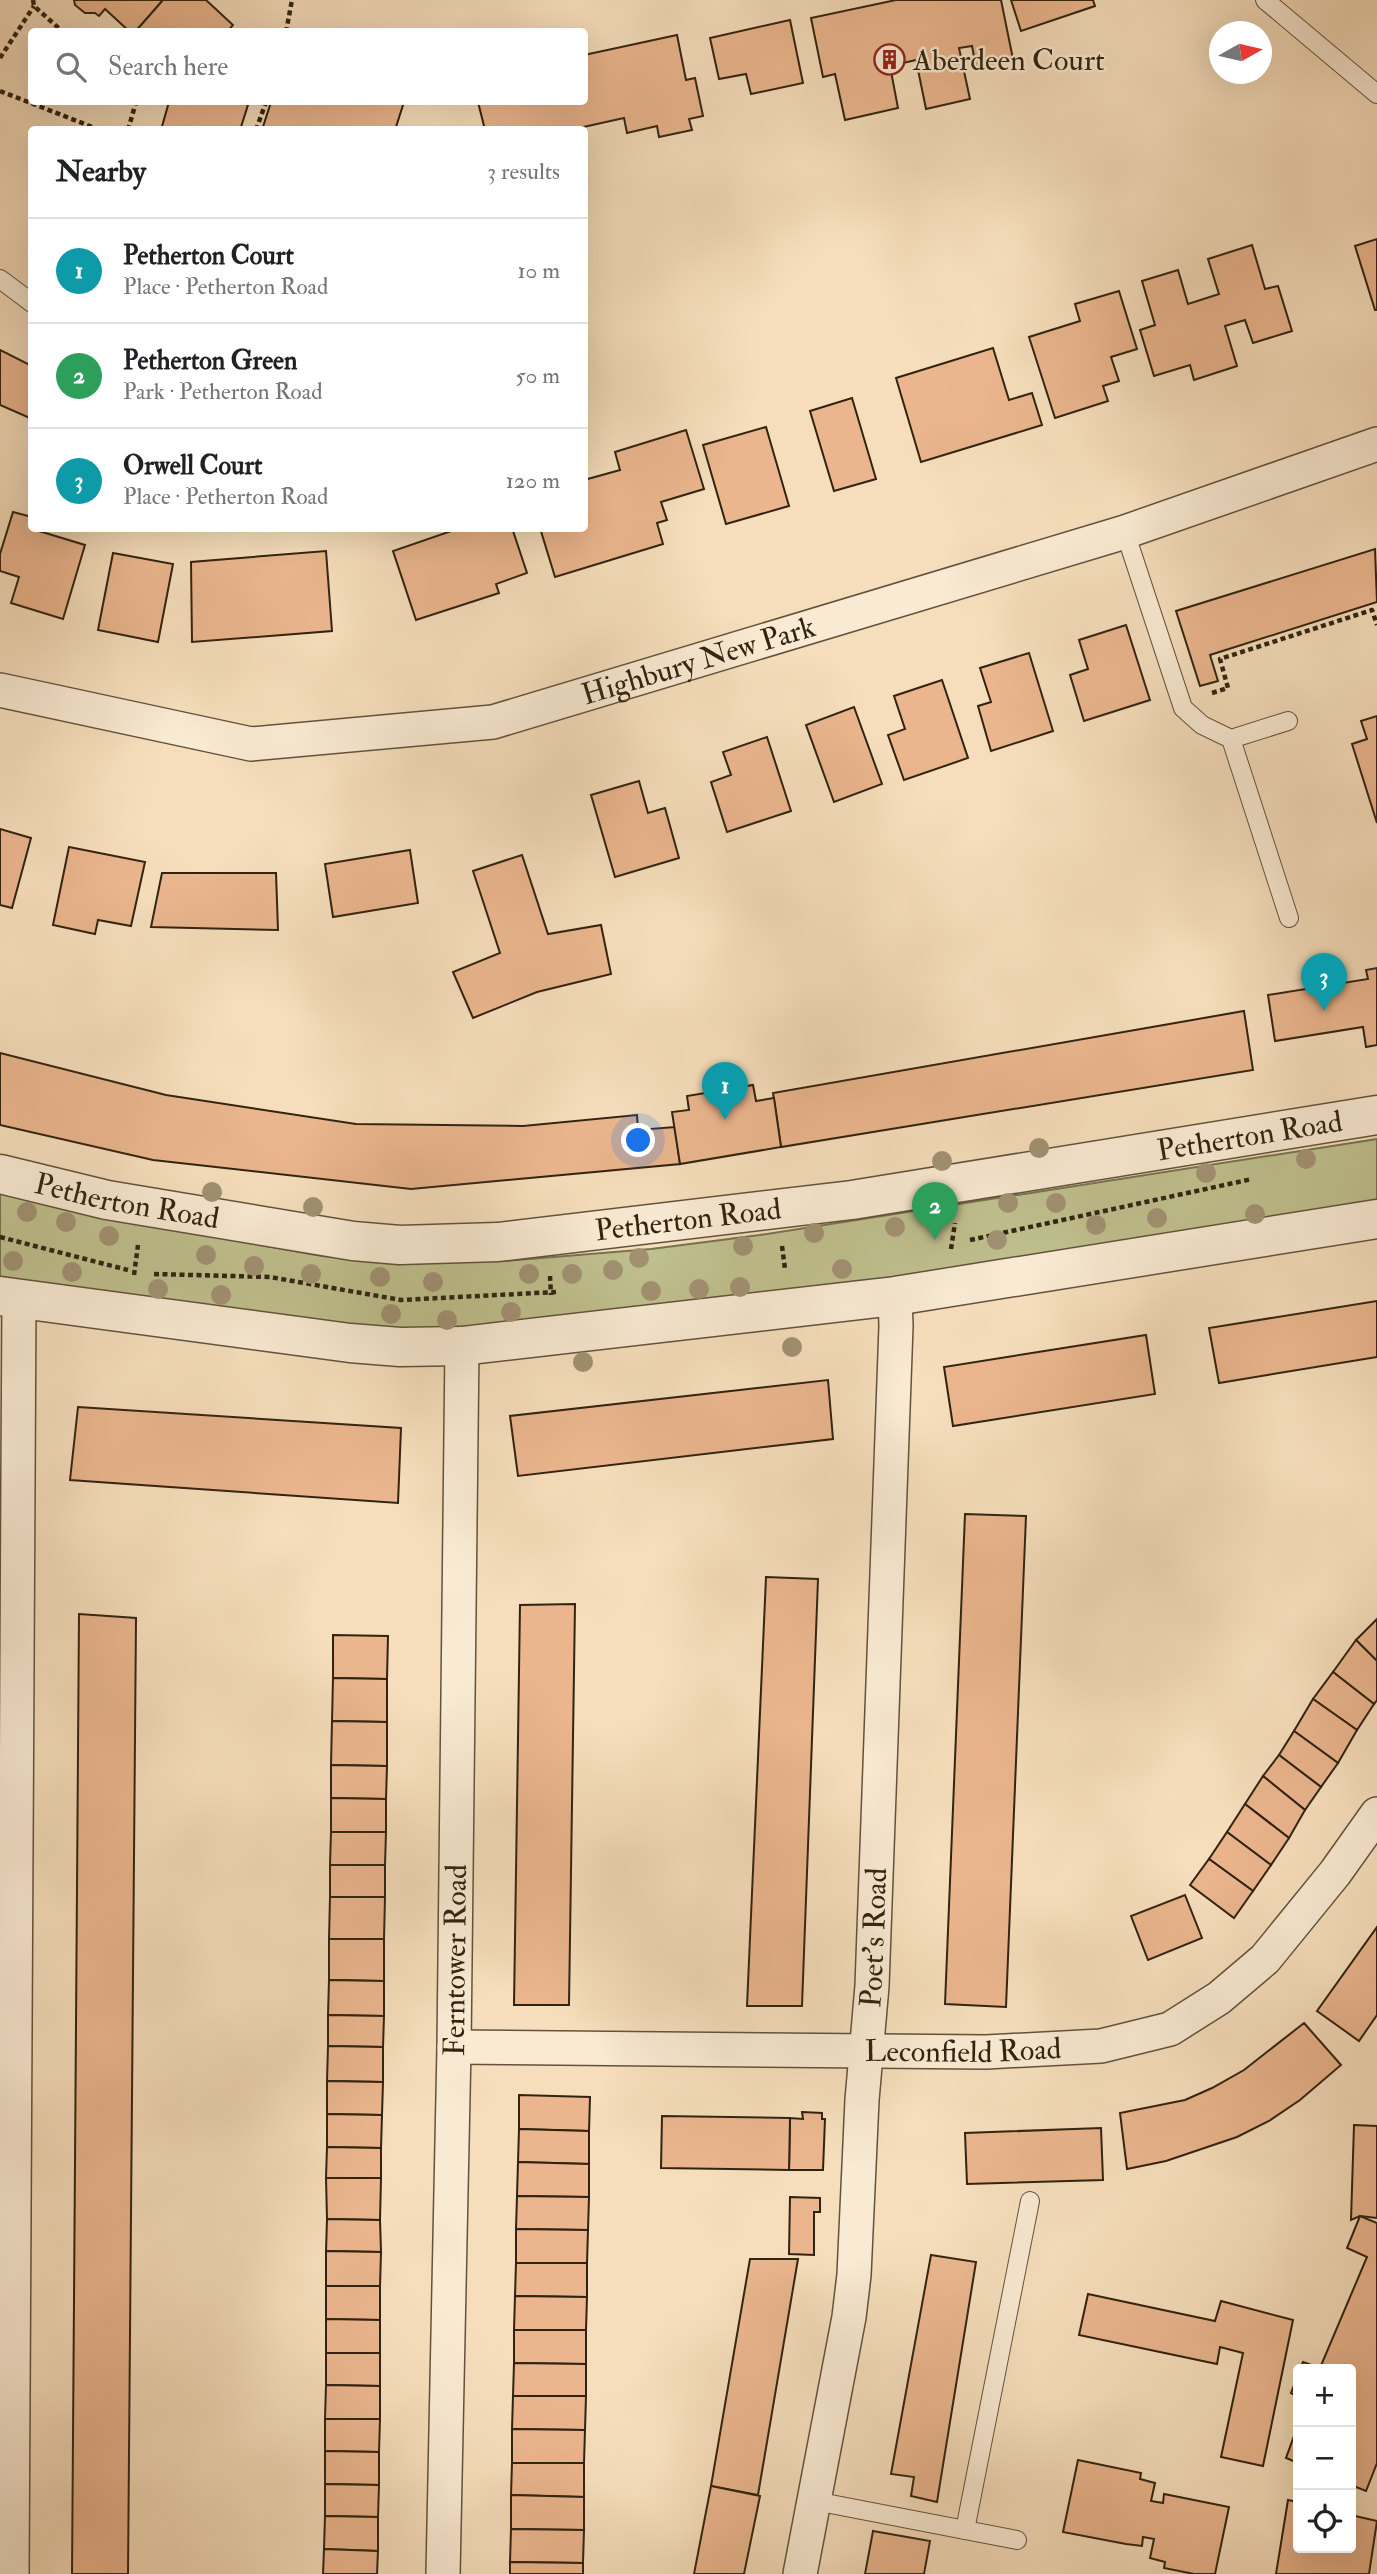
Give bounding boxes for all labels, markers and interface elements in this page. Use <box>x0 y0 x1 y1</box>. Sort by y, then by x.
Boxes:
north arrow <box>1209 21 1272 84</box>
search box <box>28 28 588 105</box>
place label: Aberdeen Court <box>912 42 1105 79</box>
building icon: Aberdeen Court <box>873 43 907 77</box>
icon: search <box>52 48 90 86</box>
text: Search here <box>108 51 228 83</box>
text: Nearby <box>56 153 146 190</box>
text: 3 results <box>487 157 560 186</box>
text: Petherton Court <box>123 240 294 272</box>
text: 1 <box>75 256 83 285</box>
text: 10 m <box>517 256 560 285</box>
text: Place · Petherton Road <box>123 272 328 301</box>
text: Petherton Green <box>123 345 297 377</box>
text: 2 <box>73 361 85 390</box>
text: 50 m <box>516 361 560 390</box>
text: Park · Petherton Road <box>123 377 322 406</box>
text: Orwell Court <box>123 450 263 482</box>
text: 3 <box>75 466 83 495</box>
text: 120 m <box>506 466 560 495</box>
text: Place · Petherton Road <box>123 482 328 511</box>
street label: Highbury New Park <box>577 608 819 713</box>
pin: 3 <box>1301 953 1347 1011</box>
pin: 1 <box>702 1062 748 1120</box>
street label: Petherton Road <box>1154 1102 1345 1169</box>
your location <box>621 1123 655 1157</box>
street label: Petherton Road <box>31 1165 222 1237</box>
pin: 2 <box>912 1182 958 1240</box>
street label: Petherton Road <box>593 1190 783 1249</box>
street label: Ferntower Road <box>435 1864 475 2056</box>
street label: Poet's Road <box>852 1867 895 2009</box>
street label: Leconfield Road <box>864 2030 1062 2071</box>
map controls <box>1293 2364 1356 2553</box>
button: + <box>1293 2364 1356 2427</box>
button: − <box>1293 2427 1356 2490</box>
button: locate <box>1293 2490 1356 2553</box>

